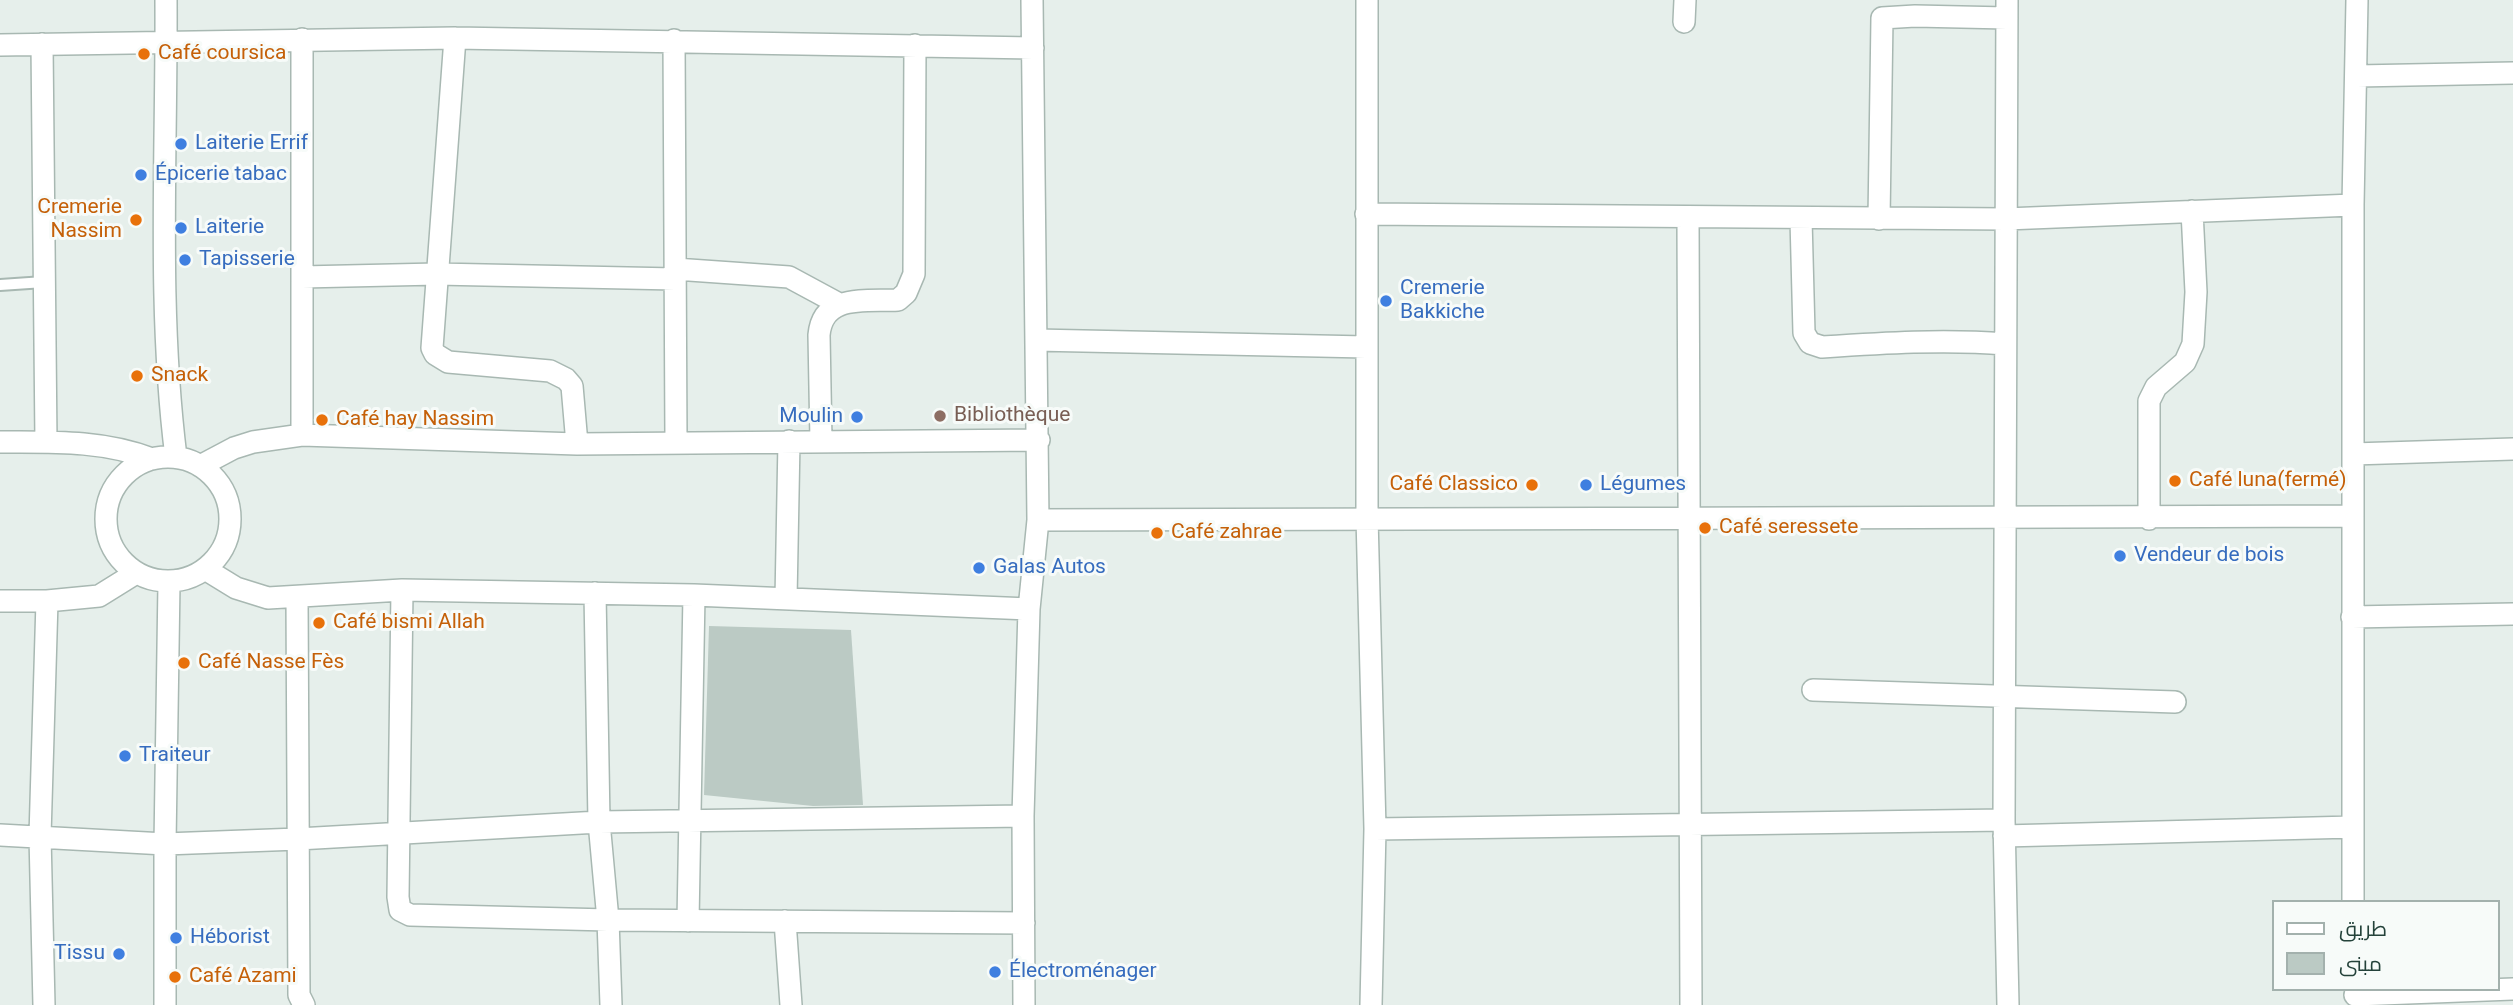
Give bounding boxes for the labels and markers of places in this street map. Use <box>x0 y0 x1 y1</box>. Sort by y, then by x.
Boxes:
place label: Café coursica <box>158 41 287 67</box>
marker: Café coursica <box>136 46 152 62</box>
place label: Laiterie Errif <box>195 131 308 157</box>
marker: Laiterie Errif <box>173 136 189 152</box>
place label: Épicerie tabac <box>155 162 287 188</box>
marker: Épicerie tabac <box>133 167 149 183</box>
place label: Cremerie Nassim <box>37 195 122 245</box>
marker: Cremerie Nassim <box>128 212 144 228</box>
place label: Laiterie <box>195 215 264 241</box>
marker: Laiterie <box>173 220 189 236</box>
place label: Tapisserie <box>199 247 295 273</box>
marker: Tapisserie <box>177 252 193 268</box>
place label: Cremerie Bakkiche <box>1400 276 1485 326</box>
marker: Cremerie Bakkiche <box>1378 293 1394 309</box>
place label: Snack <box>151 363 208 389</box>
marker: Snack <box>129 368 145 384</box>
place label: Bibliothèque <box>954 403 1070 429</box>
place label: Moulin <box>779 404 843 430</box>
place label: Café hay Nassim <box>336 407 494 433</box>
marker: Bibliothèque <box>932 408 948 424</box>
marker: Moulin <box>849 409 865 425</box>
marker: Café hay Nassim <box>314 412 330 428</box>
place label: Café luna(fermé) <box>2189 468 2347 494</box>
place label: Café Classico <box>1390 472 1518 498</box>
place label: Légumes <box>1600 472 1686 498</box>
marker: Café luna(fermé) <box>2167 473 2183 489</box>
marker: Café Classico <box>1524 477 1540 493</box>
marker: Légumes <box>1578 477 1594 493</box>
place label: Café seressete <box>1719 515 1858 541</box>
place label: Café zahrae <box>1171 520 1282 546</box>
marker: Café seressete <box>1697 520 1713 536</box>
marker: Café zahrae <box>1149 525 1165 541</box>
place label: Vendeur de bois <box>2134 543 2284 569</box>
marker: Vendeur de bois <box>2112 548 2128 564</box>
place label: Galas Autos <box>993 555 1106 581</box>
marker: Galas Autos <box>971 560 987 576</box>
place label: Café bismi Allah <box>333 610 485 636</box>
marker: Café bismi Allah <box>311 615 327 631</box>
place label: Café Nasse Fès <box>198 650 344 676</box>
marker: Café Nasse Fès <box>176 655 192 671</box>
place label: Traiteur <box>139 743 211 769</box>
marker: Traiteur <box>117 748 133 764</box>
place label: Héborist <box>190 925 270 951</box>
marker: Héborist <box>168 930 184 946</box>
place label: Tissu <box>54 941 105 967</box>
marker: Tissu <box>111 946 127 962</box>
place label: Électroménager <box>1009 959 1157 985</box>
place label: Café Azami <box>189 964 297 990</box>
marker: Électroménager <box>987 964 1003 980</box>
marker: Café Azami <box>167 969 183 985</box>

